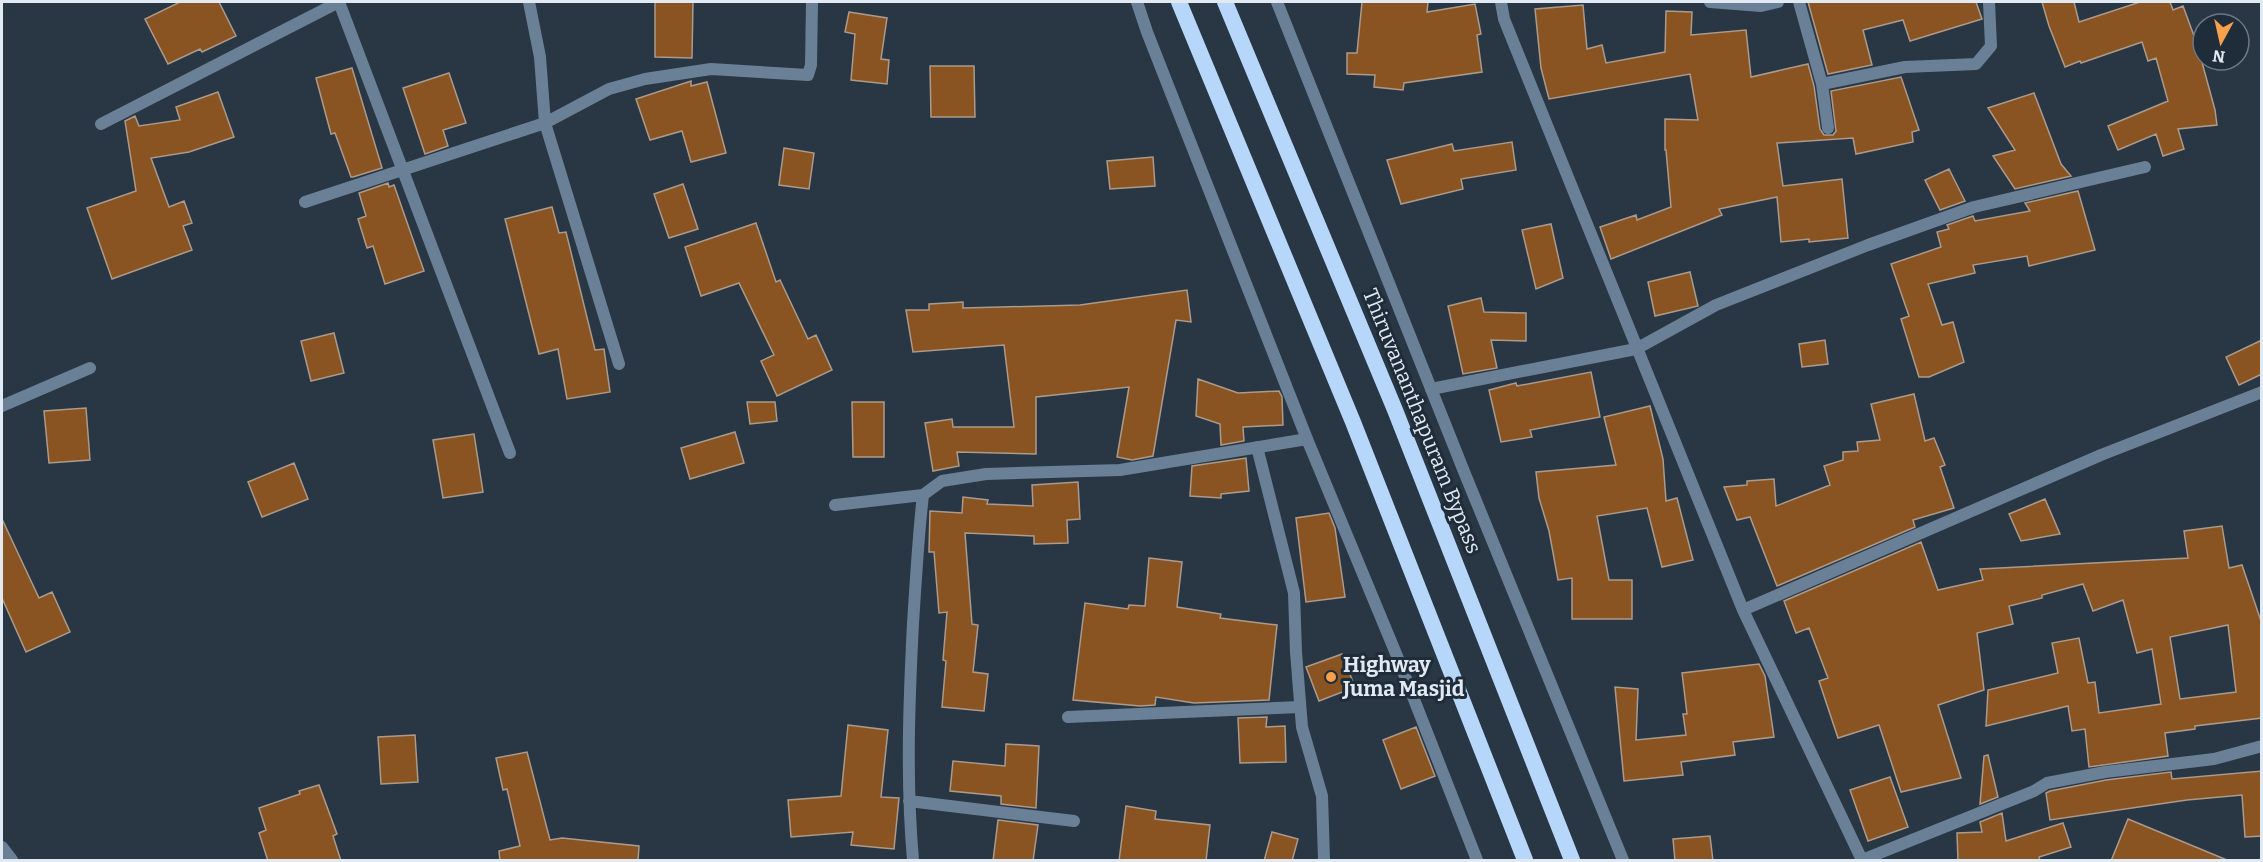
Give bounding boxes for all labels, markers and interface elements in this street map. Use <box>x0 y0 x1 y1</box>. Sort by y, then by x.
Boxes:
north arrow <box>2191 12 2251 72</box>
text: N <box>2212 46 2226 67</box>
street label: Thiruvananthapuram Bypass <box>1357 285 1487 557</box>
place label: Highway Juma Masjid <box>1342 652 1465 702</box>
marker: Highway Juma Masjid <box>1324 670 1338 684</box>

